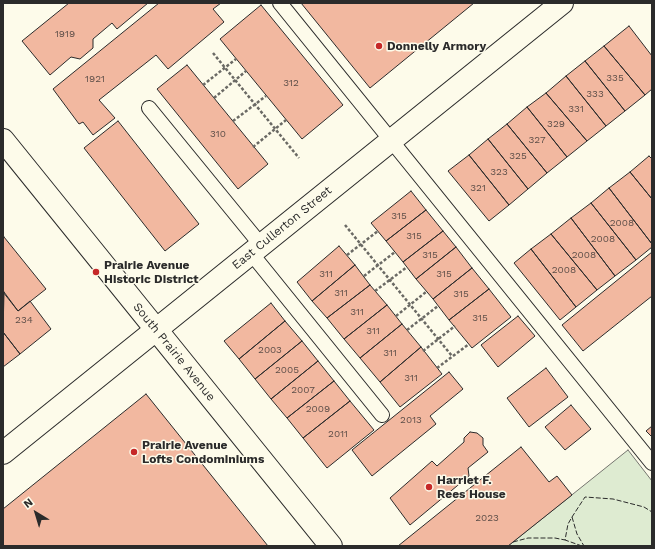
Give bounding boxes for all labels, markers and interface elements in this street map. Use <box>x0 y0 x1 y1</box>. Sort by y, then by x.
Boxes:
house number: 1919 <box>55 28 75 40</box>
place label: Donnelly Armory <box>387 39 486 53</box>
marker: Donnelly Armory <box>374 41 384 51</box>
house number: 335 <box>606 72 624 84</box>
house number: 1921 <box>85 73 105 85</box>
house number: 312 <box>283 77 299 89</box>
house number: 333 <box>586 88 604 100</box>
house number: 331 <box>568 103 584 115</box>
house number: 329 <box>547 118 565 130</box>
house number: 310 <box>210 128 226 140</box>
house number: 327 <box>528 134 546 146</box>
house number: 325 <box>509 150 527 162</box>
house number: 323 <box>490 166 508 178</box>
house number: 321 <box>470 182 486 194</box>
street label: East Cullerton Street <box>229 183 335 273</box>
house number: 315 <box>391 210 407 222</box>
house number: 2008 <box>610 217 634 229</box>
house number: 315 <box>406 230 422 242</box>
house number: 2008 <box>591 233 615 245</box>
house number: 315 <box>422 249 438 261</box>
house number: 2008 <box>572 249 596 261</box>
place label: Prairie Avenue Historic District <box>104 258 199 286</box>
house number: 2008 <box>552 264 576 276</box>
marker: Prairie Avenue Historic District <box>91 267 101 277</box>
house number: 311 <box>319 268 333 280</box>
house number: 315 <box>436 268 452 280</box>
house number: 311 <box>334 287 348 299</box>
house number: 315 <box>453 288 469 300</box>
street label: South Prairie Avenue <box>130 300 218 404</box>
house number: 311 <box>350 306 364 318</box>
house number: 315 <box>472 312 488 324</box>
house number: 234 <box>15 314 33 326</box>
house number: 311 <box>366 325 380 337</box>
house number: 2003 <box>258 344 282 356</box>
house number: 311 <box>383 347 397 359</box>
house number: 2005 <box>275 364 299 376</box>
house number: 311 <box>404 372 418 384</box>
house number: 2007 <box>291 384 315 396</box>
house number: 2009 <box>306 403 330 415</box>
house number: 2013 <box>400 414 422 426</box>
house number: 2011 <box>328 428 348 440</box>
place label: Prairie Avenue Lofts Condominiums <box>142 438 264 466</box>
marker: Prairie Avenue Lofts Condominiums <box>129 447 139 457</box>
place label: Harriet F. Rees House <box>437 473 506 501</box>
marker: Harriet F. Rees House <box>424 482 434 492</box>
north arrow <box>16 493 56 533</box>
text: N <box>21 496 36 511</box>
house number: 2023 <box>475 512 499 524</box>

